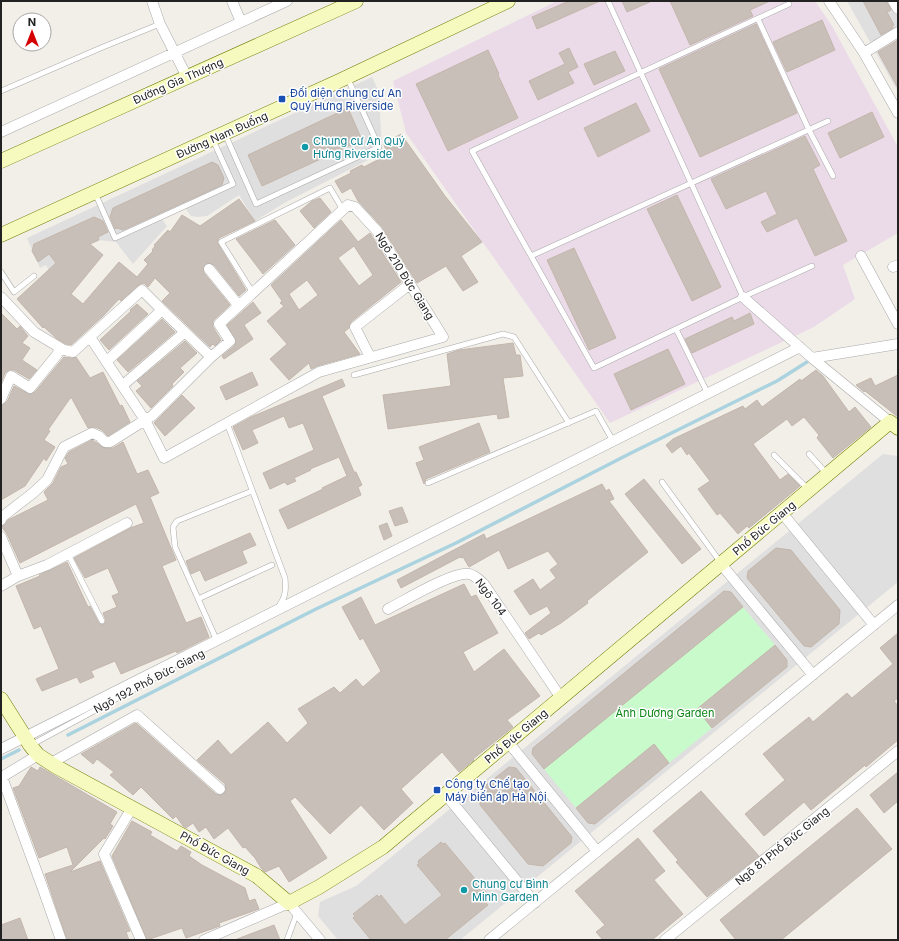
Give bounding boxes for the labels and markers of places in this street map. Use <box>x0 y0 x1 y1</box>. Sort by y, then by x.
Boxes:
place label: Đối diện chung cư An Quý Hưng Riverside <box>290 86 402 113</box>
marker: Đối diện chung cư An Quý Hưng Riverside <box>277 94 287 104</box>
place label: Chung cư An Quý Hưng Riverside <box>313 134 405 161</box>
marker: Chung cư An Quý Hưng Riverside <box>300 142 310 152</box>
place label: Công ty Chế tạo Máy biến áp Hà Nội <box>445 777 547 804</box>
marker: Công ty Chế tạo Máy biến áp Hà Nội <box>432 785 442 795</box>
place label: Chung cư Bình Minh Garden <box>472 877 548 904</box>
marker: Chung cư Bình Minh Garden <box>459 885 469 895</box>

